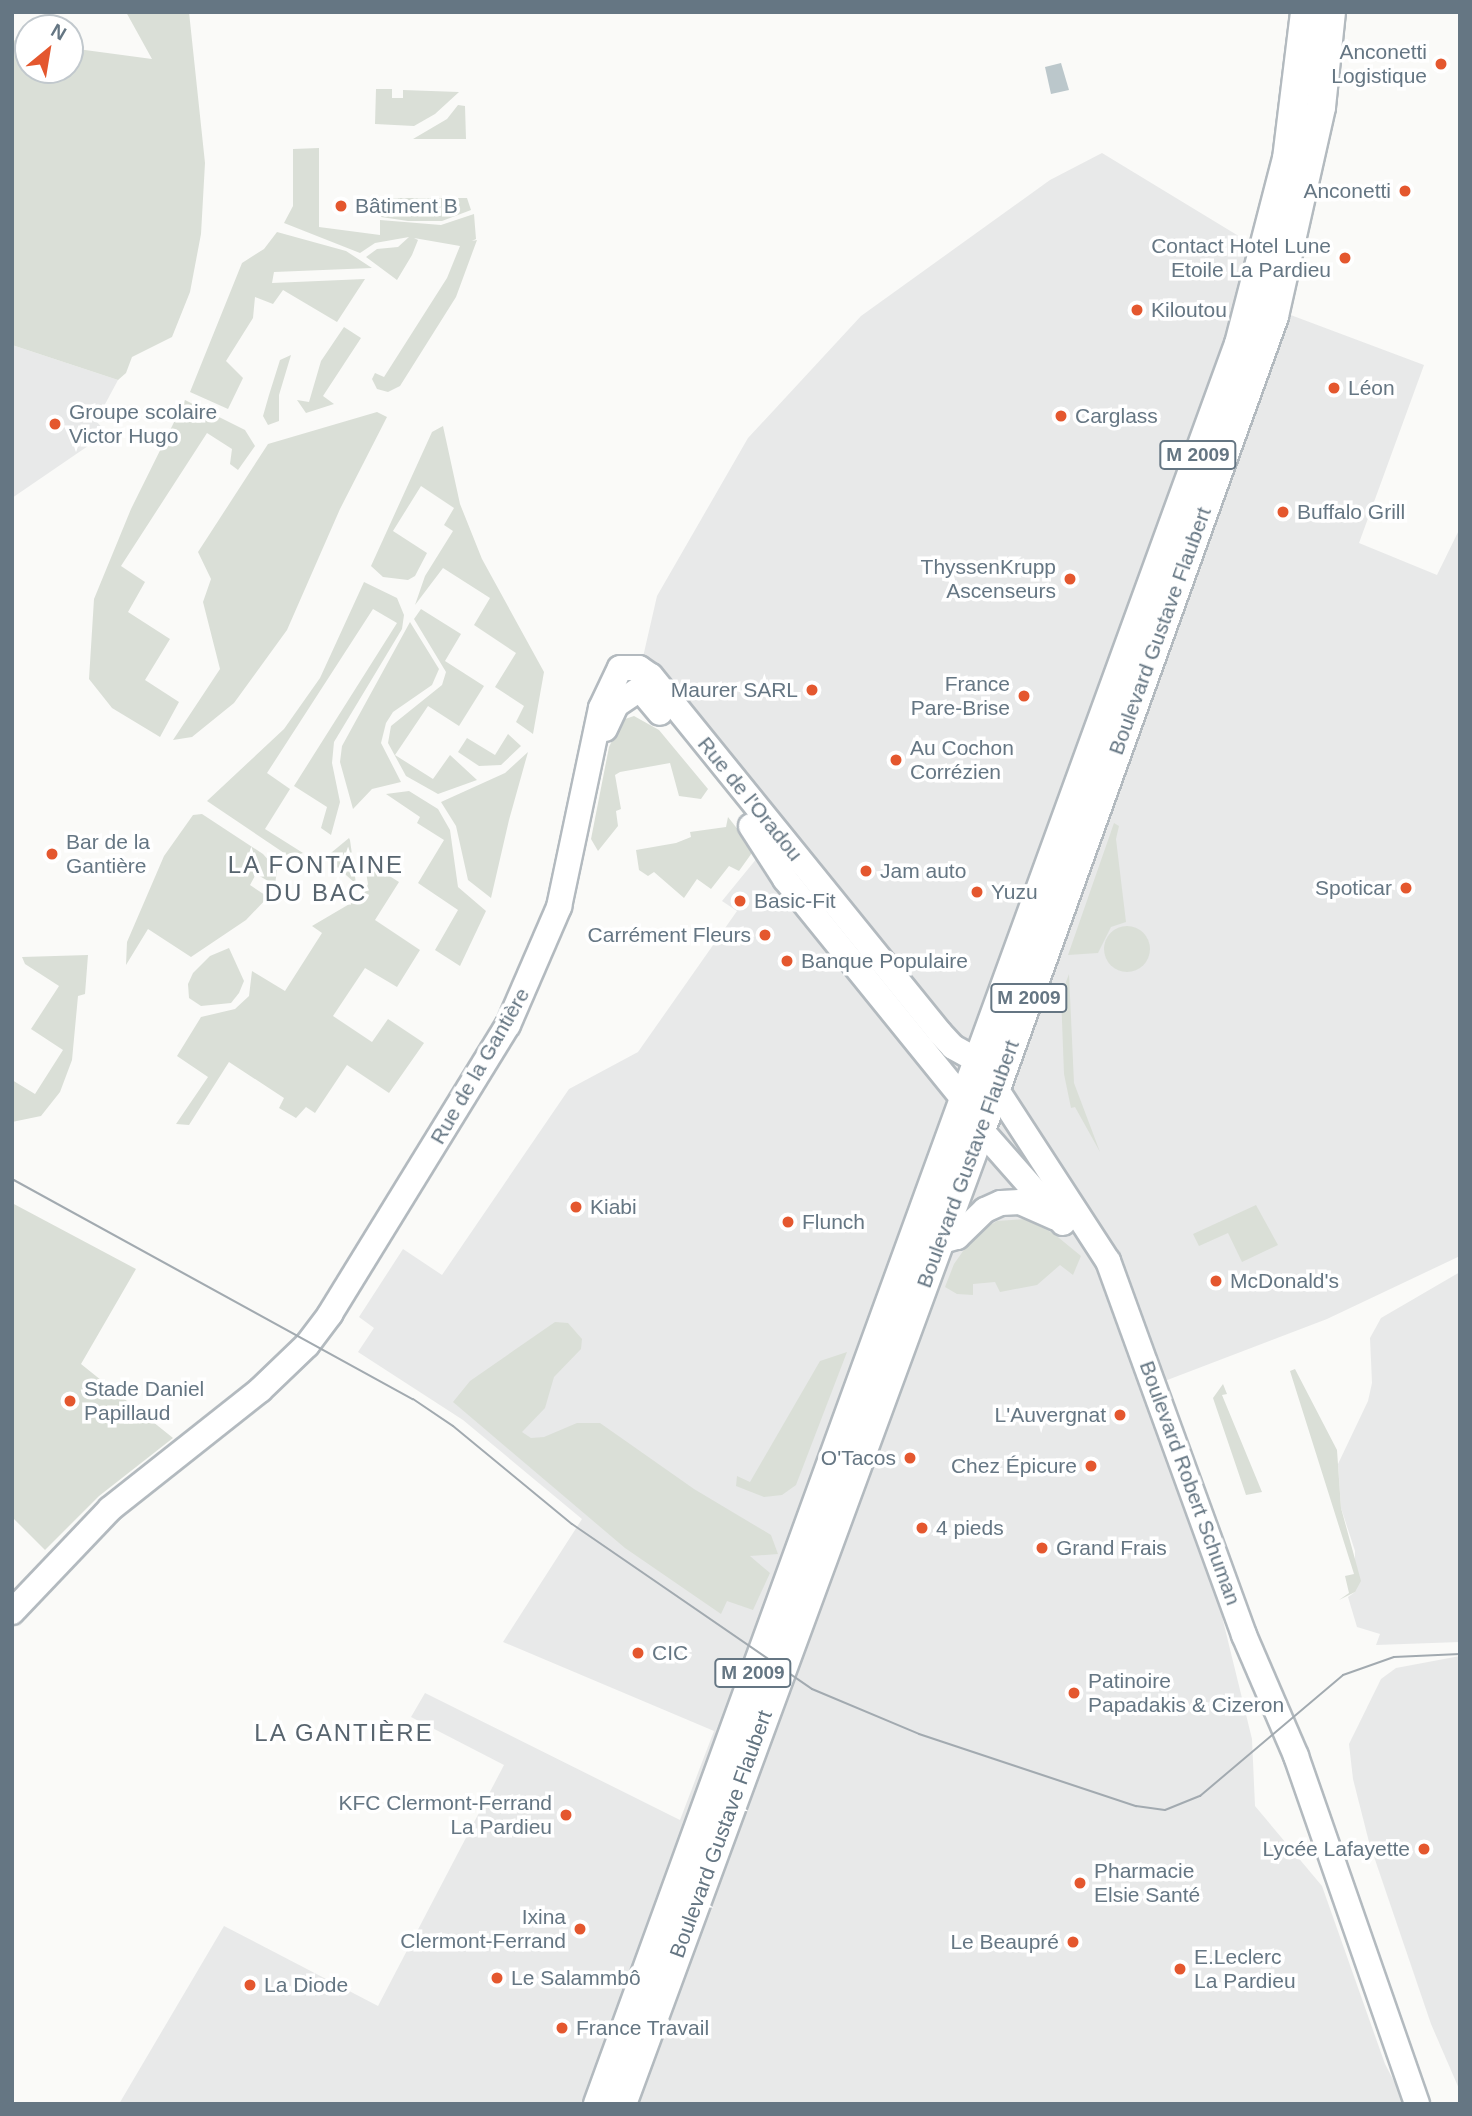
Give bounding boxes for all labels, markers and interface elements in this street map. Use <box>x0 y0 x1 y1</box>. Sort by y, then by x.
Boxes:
north arrow <box>14 14 84 84</box>
text: N <box>48 20 70 45</box>
place label: Anconetti Logistique <box>1331 39 1427 89</box>
marker: Anconetti Logistique <box>1433 56 1449 72</box>
place label: Anconetti <box>1303 178 1391 204</box>
marker: Anconetti <box>1397 183 1413 199</box>
place label: Bâtiment B <box>355 193 458 219</box>
marker: Bâtiment B <box>333 198 349 214</box>
place label: Contact Hotel Lune Etoile La Pardieu <box>1151 233 1331 283</box>
marker: Contact Hotel Lune Etoile La Pardieu <box>1337 250 1353 266</box>
place label: Kiloutou <box>1151 297 1227 323</box>
marker: Kiloutou <box>1129 302 1145 318</box>
place label: Léon <box>1348 375 1395 401</box>
marker: Léon <box>1326 380 1342 396</box>
place label: Groupe scolaire Victor Hugo <box>69 399 217 449</box>
place label: Carglass <box>1075 403 1158 429</box>
marker: Carglass <box>1053 408 1069 424</box>
marker: Groupe scolaire Victor Hugo <box>47 416 63 432</box>
road number: M 2009 <box>1158 440 1238 470</box>
place label: Buffalo Grill <box>1297 499 1405 525</box>
street label: Boulevard Gustave Flaubert <box>1103 504 1217 758</box>
marker: Buffalo Grill <box>1275 504 1291 520</box>
place label: ThyssenKrupp Ascenseurs <box>921 554 1056 604</box>
marker: ThyssenKrupp Ascenseurs <box>1062 571 1078 587</box>
place label: France Pare-Brise <box>911 671 1010 721</box>
place label: Maurer SARL <box>671 677 798 703</box>
marker: Maurer SARL <box>804 682 820 698</box>
marker: France Pare-Brise <box>1016 688 1032 704</box>
street label: Rue de l'Oradou <box>692 732 808 866</box>
place label: Au Cochon Corrézien <box>910 735 1014 785</box>
marker: Au Cochon Corrézien <box>888 752 904 768</box>
place label: Bar de la Gantière <box>66 829 150 879</box>
marker: Bar de la Gantière <box>44 846 60 862</box>
district label: LA FONTAINE DU BAC <box>229 851 403 907</box>
place label: Jam auto <box>880 858 966 884</box>
marker: Jam auto <box>858 863 874 879</box>
place label: Spoticar <box>1315 875 1392 901</box>
place label: Yuzu <box>991 879 1038 905</box>
marker: Spoticar <box>1398 880 1414 896</box>
marker: Yuzu <box>969 884 985 900</box>
place label: Basic-Fit <box>754 888 836 914</box>
marker: Basic-Fit <box>732 893 748 909</box>
place label: Carrément Fleurs <box>588 922 751 948</box>
marker: Carrément Fleurs <box>757 927 773 943</box>
place label: Banque Populaire <box>801 948 968 974</box>
marker: Banque Populaire <box>779 953 795 969</box>
road number: M 2009 <box>989 982 1069 1014</box>
street label: Rue de la Gantière <box>425 983 535 1149</box>
street label: Boulevard Gustave Flaubert <box>911 1037 1025 1291</box>
place label: Kiabi <box>590 1194 637 1220</box>
marker: Kiabi <box>568 1199 584 1215</box>
place label: Flunch <box>802 1209 865 1235</box>
marker: Flunch <box>780 1214 796 1230</box>
place label: McDonald's <box>1230 1268 1339 1294</box>
marker: McDonald's <box>1208 1273 1224 1289</box>
street label: Boulevard Robert Schuman <box>1134 1357 1246 1609</box>
place label: Stade Daniel Papillaud <box>84 1376 204 1426</box>
marker: Stade Daniel Papillaud <box>62 1393 78 1409</box>
place label: L'Auvergnat <box>995 1402 1106 1428</box>
marker: L'Auvergnat <box>1112 1407 1128 1423</box>
place label: O'Tacos <box>821 1445 896 1471</box>
marker: O'Tacos <box>902 1450 918 1466</box>
place label: Chez Épicure <box>951 1453 1077 1479</box>
marker: Chez Épicure <box>1083 1458 1099 1474</box>
place label: 4 pieds <box>936 1515 1004 1541</box>
marker: 4 pieds <box>914 1520 930 1536</box>
place label: Grand Frais <box>1056 1535 1167 1561</box>
marker: Grand Frais <box>1034 1540 1050 1556</box>
place label: CIC <box>652 1640 688 1666</box>
marker: CIC <box>630 1645 646 1661</box>
road number: M 2009 <box>713 1658 793 1688</box>
place label: Patinoire Papadakis & Cizeron <box>1088 1668 1284 1718</box>
marker: Patinoire Papadakis & Cizeron <box>1066 1685 1082 1701</box>
street label: Boulevard Gustave Flaubert <box>664 1707 778 1961</box>
district label: LA GANTIÈRE <box>255 1719 433 1747</box>
place label: KFC Clermont-Ferrand La Pardieu <box>338 1790 552 1840</box>
marker: KFC Clermont-Ferrand La Pardieu <box>558 1807 574 1823</box>
place label: Lycée Lafayette <box>1263 1836 1410 1862</box>
marker: Lycée Lafayette <box>1416 1841 1432 1857</box>
place label: Pharmacie Elsie Santé <box>1094 1858 1200 1908</box>
marker: Pharmacie Elsie Santé <box>1072 1875 1088 1891</box>
place label: Ixina Clermont-Ferrand <box>400 1904 566 1954</box>
marker: Ixina Clermont-Ferrand <box>572 1921 588 1937</box>
place label: Le Beaupré <box>950 1929 1059 1955</box>
marker: Le Beaupré <box>1065 1934 1081 1950</box>
place label: E.Leclerc La Pardieu <box>1194 1944 1296 1994</box>
marker: E.Leclerc La Pardieu <box>1172 1961 1188 1977</box>
place label: Le Salammbô <box>511 1965 641 1991</box>
marker: Le Salammbô <box>489 1970 505 1986</box>
place label: La Diode <box>264 1972 348 1998</box>
marker: La Diode <box>242 1977 258 1993</box>
place label: France Travail <box>576 2015 709 2041</box>
marker: France Travail <box>554 2020 570 2036</box>

